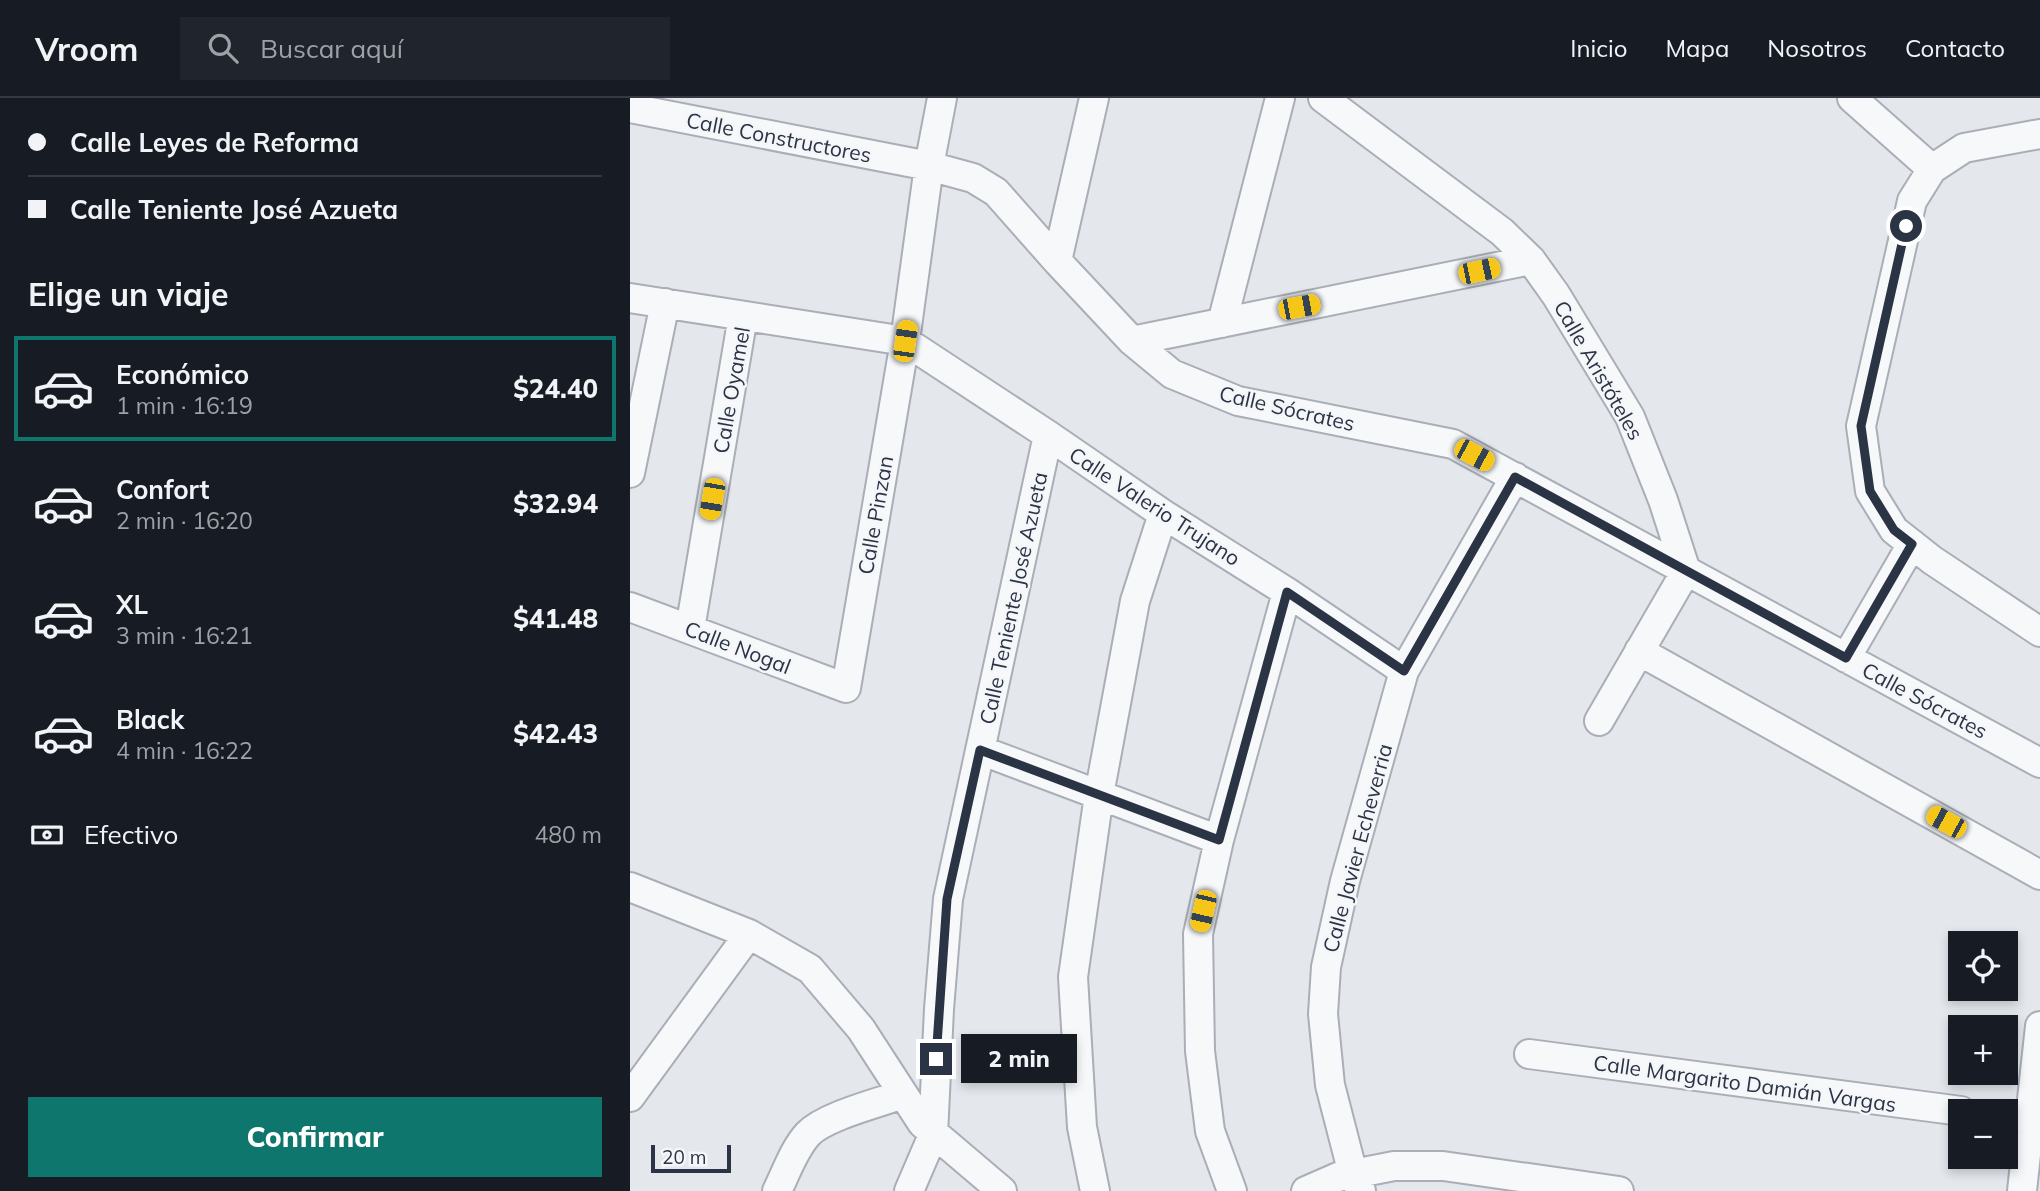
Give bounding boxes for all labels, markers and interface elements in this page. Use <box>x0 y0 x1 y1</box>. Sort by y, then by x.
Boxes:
search box <box>180 17 670 80</box>
text: Vroom <box>35 28 138 69</box>
icon: search <box>204 29 242 67</box>
text: Buscar aquí <box>260 32 403 65</box>
text: Inicio <box>1570 33 1627 63</box>
text: Mapa <box>1665 33 1729 63</box>
text: Nosotros <box>1767 33 1867 63</box>
text: Contacto <box>1905 33 2005 63</box>
street label: Calle Constructores <box>684 106 874 168</box>
text: Calle Leyes de Reforma <box>70 126 359 159</box>
text: Calle Teniente José Azueta <box>70 193 398 226</box>
route start <box>1890 210 1922 242</box>
car <box>1457 256 1502 286</box>
text: Elige un viaje <box>28 274 229 314</box>
car <box>1277 293 1322 321</box>
street label: Calle Aristóteles <box>1549 296 1649 444</box>
car <box>892 319 919 363</box>
street label: Calle Oyamel <box>707 325 755 455</box>
icon: car <box>32 357 95 420</box>
text: Económico <box>116 358 249 391</box>
text: $24.40 <box>513 372 598 405</box>
street label: Calle Sócrates <box>1217 380 1357 436</box>
text: 1 min · 16:19 <box>116 391 253 420</box>
car <box>1451 436 1498 474</box>
street label: Calle Valerio Trujano <box>1065 441 1245 571</box>
street label: Calle Pinzan <box>852 454 898 576</box>
street label: Calle Teniente José Azueta <box>974 469 1052 727</box>
icon: car <box>32 472 95 535</box>
text: Confort <box>116 473 209 506</box>
car <box>699 476 726 522</box>
text: $32.94 <box>513 487 598 520</box>
text: 2 min · 16:20 <box>116 506 253 535</box>
icon: car <box>32 587 95 650</box>
text: XL <box>116 588 148 621</box>
text: $41.48 <box>513 602 598 635</box>
street label: Calle Nogal <box>681 615 795 679</box>
text: 3 min · 16:21 <box>116 621 253 650</box>
street label: Calle Sócrates <box>1858 656 1992 744</box>
icon: car <box>32 702 95 765</box>
text: Black <box>116 703 184 736</box>
text: $42.43 <box>513 717 598 750</box>
text: 4 min · 16:22 <box>116 736 253 765</box>
street label: Calle Javier Echeverria <box>1317 741 1397 955</box>
car <box>1923 803 1970 841</box>
icon: cash <box>28 816 66 854</box>
text: Efectivo <box>84 818 178 851</box>
text: 480 m <box>534 820 602 849</box>
car <box>1189 888 1218 934</box>
map controls <box>1948 931 2018 1169</box>
button: locate <box>1948 931 2018 1001</box>
button: + <box>1948 1015 2018 1085</box>
callout: 2 min <box>960 1034 1076 1084</box>
route end <box>920 1043 952 1075</box>
text: 2 min <box>988 1044 1050 1073</box>
street label: Calle Margarito Damián Vargas <box>1592 1049 1898 1117</box>
button: Confirmar <box>28 1097 602 1177</box>
button: − <box>1948 1099 2018 1169</box>
scale bar <box>651 1142 732 1174</box>
text: 20 m <box>662 1145 706 1169</box>

